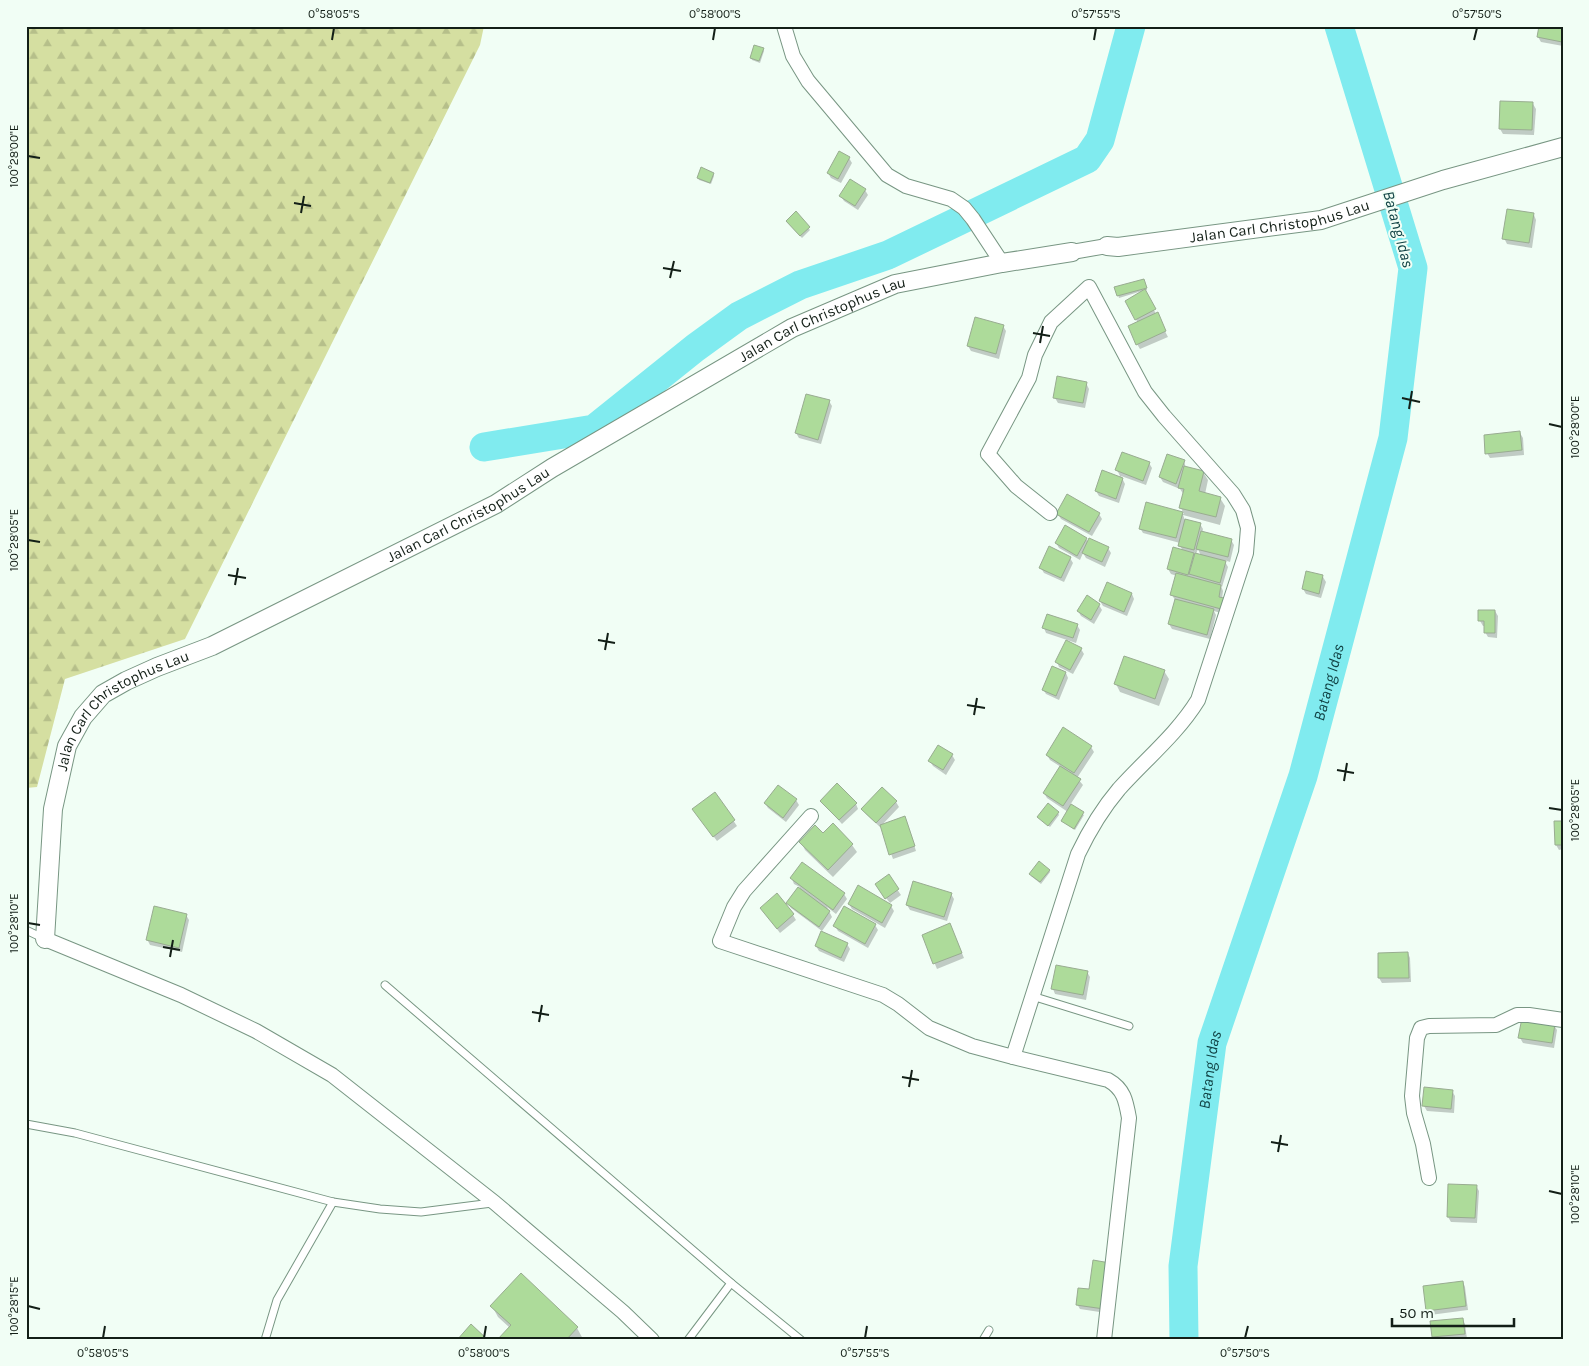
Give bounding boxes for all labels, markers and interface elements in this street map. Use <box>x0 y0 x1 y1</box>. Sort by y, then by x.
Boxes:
text: 0°58'05"S <box>308 7 360 21</box>
text: 0°58'00"S <box>689 7 741 21</box>
text: 0°57'55"S <box>1071 7 1121 21</box>
text: 0°57'50"S <box>1452 7 1502 21</box>
text: 100°28'00"E <box>7 125 21 187</box>
water label: Batang Idas <box>1379 189 1418 270</box>
street label: Jalan Carl Christophus Lau <box>1189 196 1372 246</box>
street label: Jalan Carl Christophus Lau <box>736 273 907 366</box>
text: 100°28'00"E <box>1568 396 1582 458</box>
street label: Jalan Carl Christophus Lau <box>384 463 553 566</box>
text: 100°28'05"E <box>7 509 21 571</box>
water label: Batang Idas <box>1309 641 1348 723</box>
street label: Jalan Carl Christophus Lau <box>53 647 192 773</box>
text: 100°28'05"E <box>1568 779 1582 841</box>
text: 100°28'10"E <box>7 893 21 953</box>
water label: Batang Idas <box>1195 1028 1226 1110</box>
text: 100°28'10"E <box>1568 1164 1582 1224</box>
text: 100°28'15"E <box>7 1276 21 1336</box>
scale bar <box>1392 1296 1514 1328</box>
text: 50 m <box>1399 1304 1434 1322</box>
text: 0°58'05"S <box>77 1346 129 1360</box>
text: 0°58'00"S <box>458 1346 510 1360</box>
text: 0°57'55"S <box>840 1346 890 1360</box>
text: 0°57'50"S <box>1220 1346 1270 1360</box>

